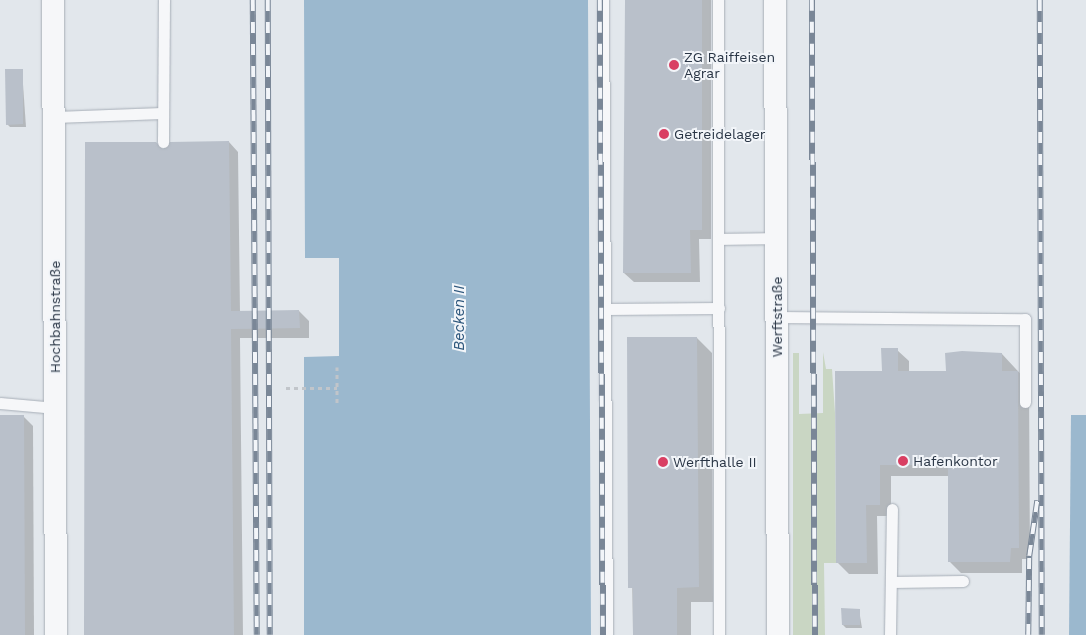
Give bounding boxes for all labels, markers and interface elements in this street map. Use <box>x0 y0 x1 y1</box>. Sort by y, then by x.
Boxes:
place label: ZG Raiffeisen Agrar <box>684 49 775 82</box>
marker: ZG Raiffeisen Agrar <box>668 59 680 71</box>
place label: Getreidelager <box>674 126 765 142</box>
marker: Getreidelager <box>658 128 670 140</box>
street label: Hochbahnstraße <box>47 261 63 373</box>
street label: Werftstraße <box>769 277 785 357</box>
water label: Becken II <box>451 285 469 351</box>
place label: Hafenkontor <box>913 453 998 469</box>
place label: Werfthalle II <box>673 454 757 470</box>
marker: Hafenkontor <box>897 455 909 467</box>
marker: Werfthalle II <box>657 456 669 468</box>

